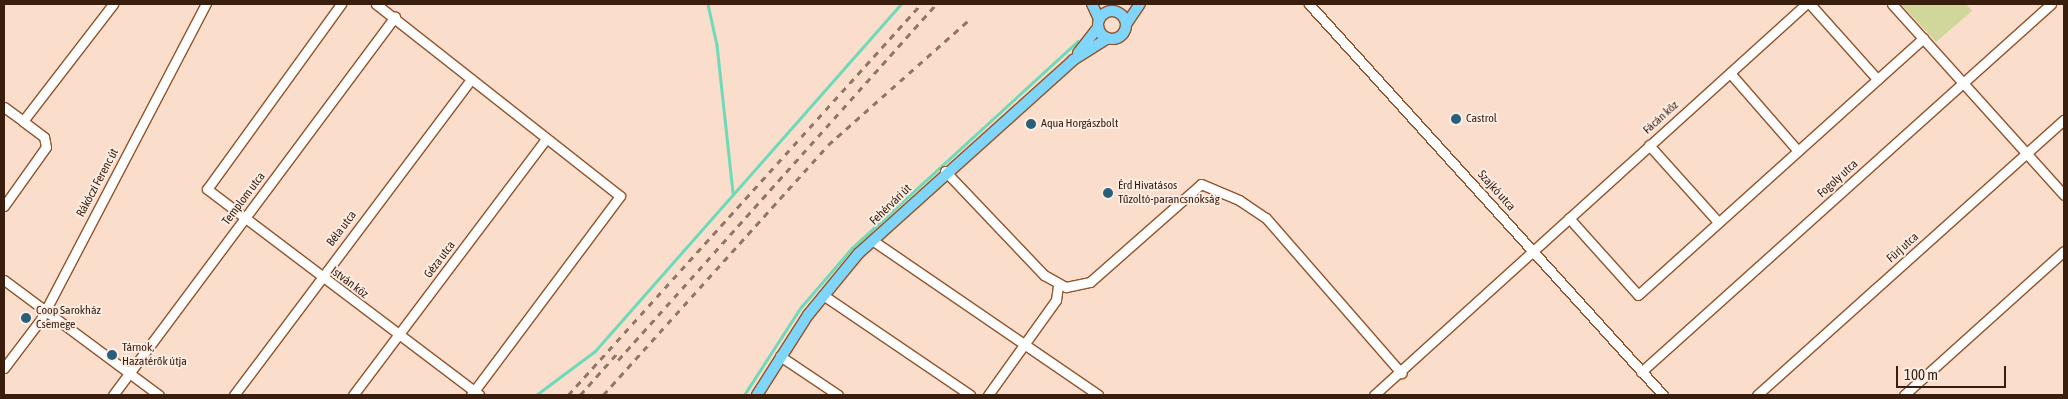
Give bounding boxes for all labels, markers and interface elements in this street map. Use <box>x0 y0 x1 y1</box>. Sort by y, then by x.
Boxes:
street label: Fácán köz <box>1640 98 1682 138</box>
place label: Castrol <box>1466 112 1497 126</box>
marker: Castrol <box>1450 113 1462 125</box>
place label: Aqua Horgászbolt <box>1041 117 1118 131</box>
marker: Aqua Horgászbolt <box>1025 118 1037 130</box>
street label: Rákóczi Ferenc út <box>74 146 122 220</box>
street label: Fogoly utca <box>1815 157 1861 201</box>
street label: Szajkó utca <box>1474 168 1518 214</box>
street label: Templom utca <box>219 170 269 228</box>
place label: Érd Hivatásos Tűzoltó-parancsnokság <box>1118 179 1220 207</box>
street label: Fehérvári út <box>867 182 915 228</box>
marker: Érd Hivatásos Tűzoltó-parancsnokság <box>1102 187 1114 199</box>
street label: Béla utca <box>324 208 360 250</box>
street label: Fürj utca <box>1884 230 1922 266</box>
street label: Géza utca <box>421 239 459 281</box>
street label: István köz <box>327 264 371 302</box>
place label: Coop Sarokház Csemege <box>36 304 101 332</box>
marker: Coop Sarokház Csemege <box>20 312 32 324</box>
place label: Tárnok, Hazatérők útja <box>122 341 187 369</box>
marker: Tárnok, Hazatérők útja <box>106 349 118 361</box>
scale bar <box>1898 356 2008 388</box>
text: 100 m <box>1904 366 1938 383</box>

